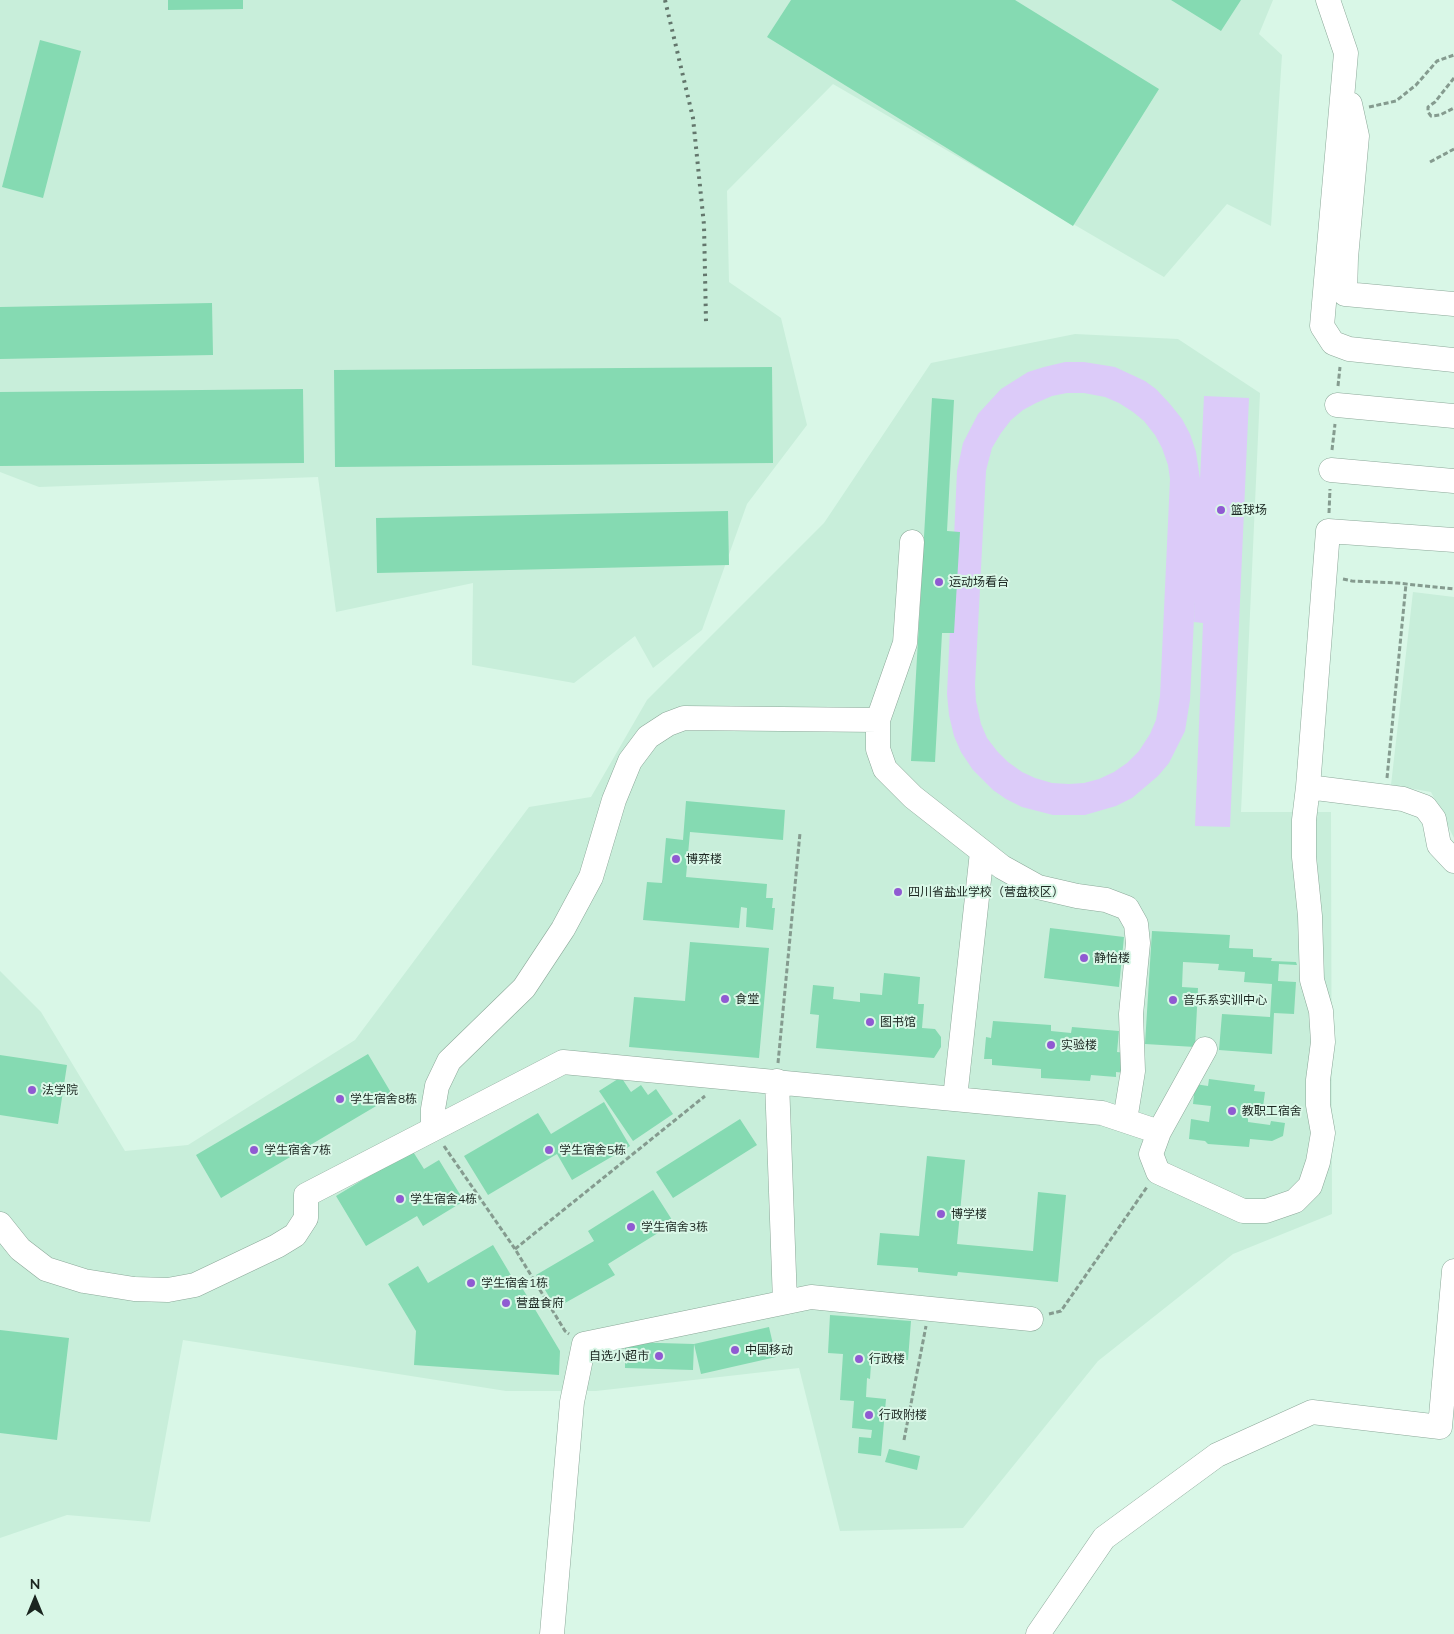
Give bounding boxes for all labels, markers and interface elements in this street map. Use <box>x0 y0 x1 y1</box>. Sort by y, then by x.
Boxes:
place label: 篮球场 <box>1231 503 1267 517</box>
marker: 篮球场 <box>1215 504 1227 516</box>
place label: 运动场看台 <box>949 575 1009 589</box>
marker: 运动场看台 <box>933 576 945 588</box>
place label: 博弈楼 <box>686 852 722 866</box>
marker: 博弈楼 <box>670 853 682 865</box>
place label: 四川省盐业学校（营盘校区） <box>908 885 1064 899</box>
marker: 四川省盐业学校（营盘校区） <box>892 886 904 898</box>
place label: 静怡楼 <box>1094 951 1130 965</box>
marker: 静怡楼 <box>1078 952 1090 964</box>
place label: 食堂 <box>735 992 759 1006</box>
marker: 食堂 <box>719 993 731 1005</box>
place label: 音乐系实训中心 <box>1183 993 1267 1007</box>
marker: 音乐系实训中心 <box>1167 994 1179 1006</box>
place label: 图书馆 <box>880 1015 916 1029</box>
marker: 图书馆 <box>864 1016 876 1028</box>
place label: 实验楼 <box>1061 1038 1097 1052</box>
marker: 实验楼 <box>1045 1039 1057 1051</box>
place label: 法学院 <box>42 1083 78 1097</box>
marker: 法学院 <box>26 1084 38 1096</box>
place label: 学生宿舍8栋 <box>350 1092 417 1106</box>
marker: 学生宿舍8栋 <box>334 1093 346 1105</box>
place label: 教职工宿舍 <box>1242 1104 1302 1118</box>
marker: 教职工宿舍 <box>1226 1105 1238 1117</box>
place label: 学生宿舍7栋 <box>264 1143 331 1157</box>
place label: 学生宿舍5栋 <box>559 1143 626 1157</box>
marker: 学生宿舍7栋 <box>248 1144 260 1156</box>
marker: 学生宿舍5栋 <box>543 1144 555 1156</box>
place label: 学生宿舍4栋 <box>410 1192 477 1206</box>
marker: 学生宿舍4栋 <box>394 1193 406 1205</box>
place label: 博学楼 <box>951 1207 987 1221</box>
marker: 博学楼 <box>935 1208 947 1220</box>
place label: 学生宿舍3栋 <box>641 1220 708 1234</box>
marker: 学生宿舍3栋 <box>625 1221 637 1233</box>
place label: 学生宿舍1栋 <box>481 1276 548 1290</box>
marker: 学生宿舍1栋 <box>465 1277 477 1289</box>
place label: 营盘食府 <box>516 1296 564 1310</box>
marker: 营盘食府 <box>500 1297 512 1309</box>
place label: 中国移动 <box>745 1343 793 1357</box>
marker: 中国移动 <box>729 1344 741 1356</box>
place label: 自选小超市 <box>589 1349 649 1363</box>
marker: 自选小超市 <box>653 1350 665 1362</box>
place label: 行政楼 <box>869 1352 905 1366</box>
marker: 行政楼 <box>853 1353 865 1365</box>
place label: 行政附楼 <box>879 1408 927 1422</box>
marker: 行政附楼 <box>863 1409 875 1421</box>
north arrow <box>10 1574 60 1624</box>
text: N <box>30 1575 40 1593</box>

